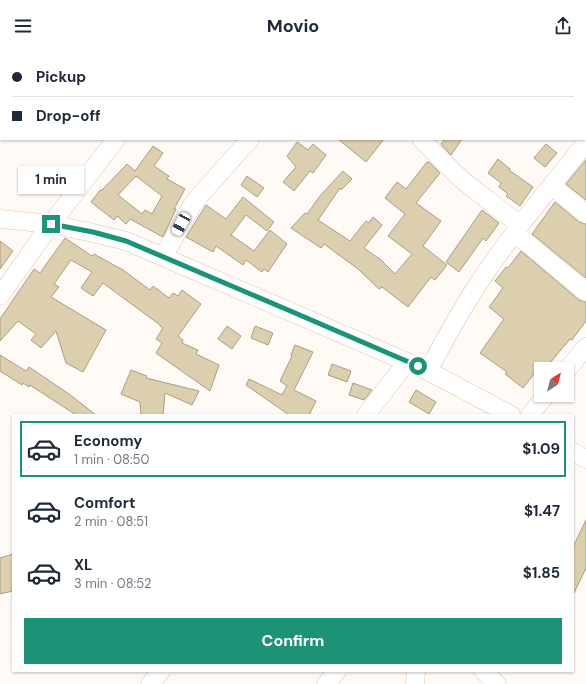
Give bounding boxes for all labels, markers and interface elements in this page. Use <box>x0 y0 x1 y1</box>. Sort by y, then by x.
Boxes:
text: Movio <box>267 14 319 38</box>
icon: menu <box>12 15 34 37</box>
icon: share <box>552 15 574 37</box>
text: Pickup <box>36 67 86 87</box>
text: Drop-off <box>36 106 101 126</box>
callout: 1 min <box>18 166 84 194</box>
text: 1 min <box>35 171 67 188</box>
car <box>170 211 192 237</box>
route end <box>42 215 60 233</box>
route start <box>409 357 427 375</box>
north arrow <box>534 362 574 402</box>
map controls <box>534 362 574 402</box>
icon: car <box>26 431 62 467</box>
text: Economy <box>74 431 142 451</box>
text: $1.09 <box>522 439 560 459</box>
text: 1 min · 08:50 <box>74 451 149 468</box>
icon: car <box>26 493 62 529</box>
text: Comfort <box>74 493 135 513</box>
text: $1.47 <box>524 501 560 521</box>
text: 2 min · 08:51 <box>74 513 148 530</box>
icon: car <box>26 555 62 591</box>
text: XL <box>74 555 92 575</box>
text: $1.85 <box>523 563 560 583</box>
text: 3 min · 08:52 <box>74 575 151 592</box>
button: Confirm <box>24 618 562 664</box>

